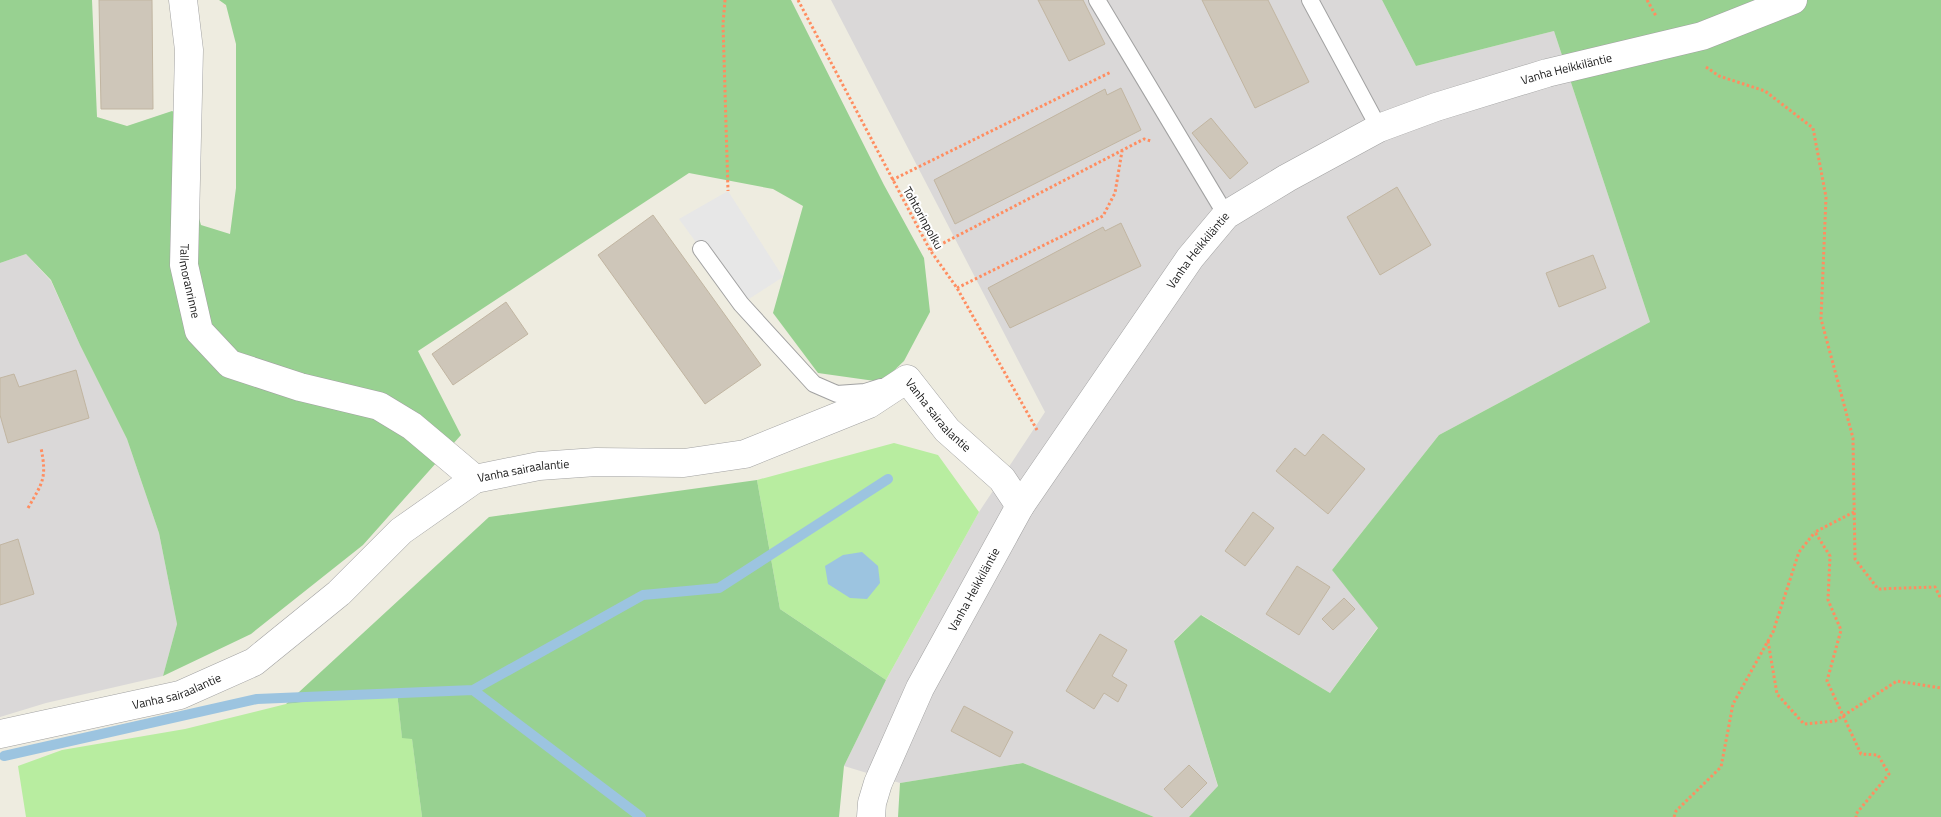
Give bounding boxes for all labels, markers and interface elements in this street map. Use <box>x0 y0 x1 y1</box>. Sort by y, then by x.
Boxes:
street label: Vanha Heikkiläntie <box>1519 48 1614 89</box>
street label: Tohtorinpolku <box>898 183 949 253</box>
street label: Vanha Heikkiläntie <box>1162 207 1234 293</box>
street label: Tallmoranrinne <box>174 244 206 320</box>
street label: Vanha sairaalantie <box>901 374 976 456</box>
street label: Vanha sairaalantie <box>476 454 570 487</box>
street label: Vanha Heikkiläntie <box>943 544 1004 635</box>
street label: Vanha sairaalantie <box>130 668 224 714</box>

